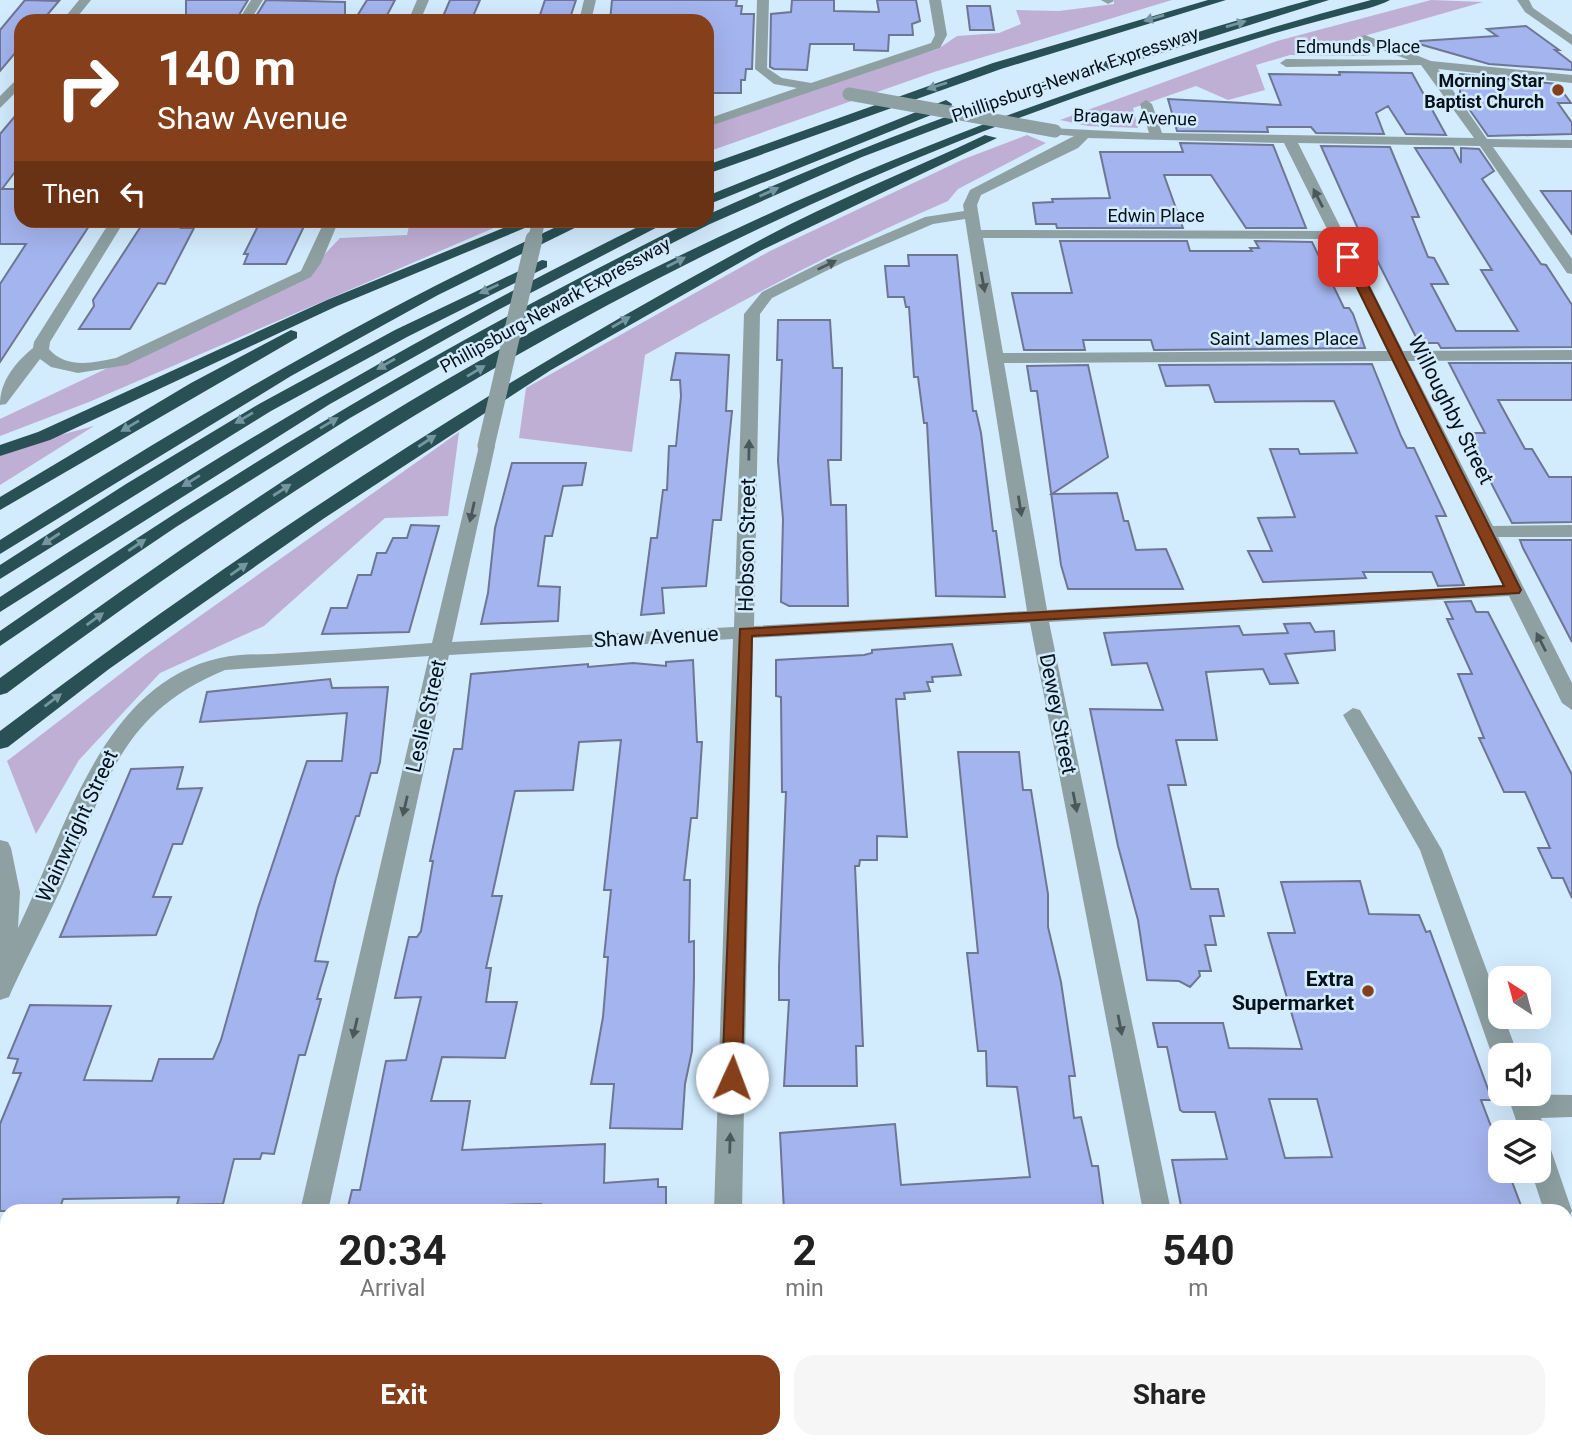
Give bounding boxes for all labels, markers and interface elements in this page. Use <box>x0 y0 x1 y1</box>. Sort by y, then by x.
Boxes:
one-way arrow <box>1143 14 1164 24</box>
one-way arrow <box>1226 18 1248 29</box>
street label: Phillipsburg-Newark Expressway <box>949 22 1202 126</box>
street label: Edmunds Place <box>1296 36 1420 57</box>
text: 140 m <box>157 40 296 97</box>
icon: right <box>42 42 133 133</box>
place label: Morning Star Baptist Church <box>1424 70 1544 112</box>
one-way arrow <box>926 81 947 92</box>
marker: Morning Star Baptist Church <box>1550 82 1566 98</box>
text: Shaw Avenue <box>157 99 348 137</box>
street label: Bragaw Avenue <box>1073 104 1197 130</box>
icon: left <box>114 175 152 213</box>
text: Then <box>42 179 100 209</box>
one-way arrow <box>759 186 779 198</box>
one-way arrow <box>1313 188 1324 208</box>
street label: Edwin Place <box>1107 205 1205 226</box>
pin <box>1318 227 1378 287</box>
street label: Phillipsburg-Newark Expressway <box>436 233 674 377</box>
icon: arrive <box>1329 238 1367 276</box>
one-way arrow <box>666 257 686 268</box>
one-way arrow <box>817 260 837 271</box>
one-way arrow <box>978 271 989 293</box>
one-way arrow <box>479 283 499 295</box>
one-way arrow <box>611 316 631 328</box>
street label: Saint James Place <box>1210 328 1358 349</box>
street label: Willoughby Street <box>1403 332 1499 488</box>
one-way arrow <box>376 358 396 370</box>
one-way arrow <box>466 364 485 377</box>
one-way arrow <box>235 411 254 424</box>
one-way arrow <box>319 417 338 430</box>
one-way arrow <box>121 420 140 433</box>
one-way arrow <box>418 435 437 448</box>
one-way arrow <box>744 439 755 461</box>
one-way arrow <box>181 474 200 487</box>
street label: Hobson Street <box>734 478 760 612</box>
one-way arrow <box>273 483 291 497</box>
one-way arrow <box>1015 495 1026 517</box>
one-way arrow <box>466 501 477 523</box>
one-way arrow <box>42 532 61 545</box>
one-way arrow <box>127 539 147 552</box>
one-way arrow <box>230 562 248 576</box>
one-way arrow <box>86 612 104 626</box>
street label: Shaw Avenue <box>593 622 719 652</box>
one-way arrow <box>1535 632 1546 652</box>
street label: Dewey Street <box>1035 652 1081 776</box>
street label: Leslie Street <box>401 657 451 775</box>
one-way arrow <box>44 693 63 707</box>
street label: Wainwright Street <box>31 746 123 906</box>
one-way arrow <box>1070 791 1081 813</box>
one-way arrow <box>400 795 411 817</box>
north arrow <box>1488 966 1550 1029</box>
map controls <box>1488 966 1551 1183</box>
place label: Extra Supermarket <box>1232 967 1354 1015</box>
marker: Extra Supermarket <box>1360 983 1376 999</box>
one-way arrow <box>1115 1014 1126 1036</box>
one-way arrow <box>349 1017 360 1039</box>
position arrow <box>695 1041 769 1115</box>
button: sound <box>1488 1043 1551 1106</box>
button: layers <box>1488 1120 1551 1183</box>
one-way arrow <box>724 1132 735 1154</box>
text: 20:34 <box>339 1226 447 1275</box>
text: 2 <box>792 1226 817 1275</box>
text: 540 <box>1162 1226 1235 1275</box>
text: Arrival <box>360 1275 425 1302</box>
text: min <box>785 1275 824 1302</box>
text: m <box>1188 1275 1208 1302</box>
button: Exit <box>28 1355 780 1435</box>
button: Share <box>794 1355 1545 1435</box>

